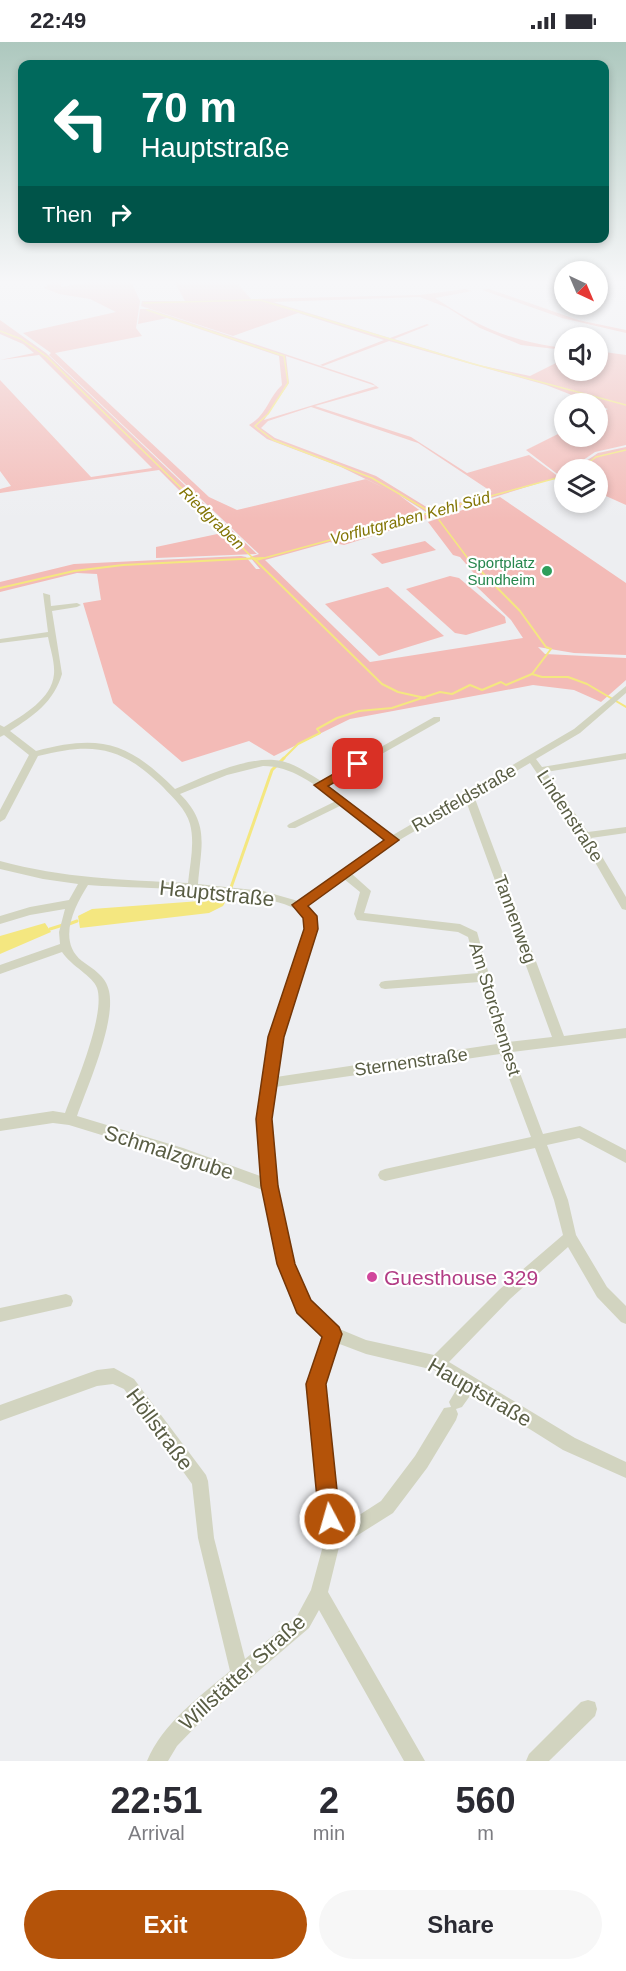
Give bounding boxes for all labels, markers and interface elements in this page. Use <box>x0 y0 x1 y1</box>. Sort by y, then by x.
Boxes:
text: 22:49 <box>30 8 86 33</box>
icon: left <box>42 84 120 162</box>
text: 70 m <box>141 84 237 131</box>
text: Hauptstraße <box>141 133 290 163</box>
icon: right <box>104 198 137 231</box>
text: Then <box>42 202 92 227</box>
north arrow <box>554 261 608 315</box>
map controls <box>554 261 608 513</box>
button: sound <box>554 327 608 381</box>
button: search <box>554 393 608 447</box>
button: layers <box>554 459 608 513</box>
water label: Riedgraben <box>176 483 248 553</box>
water label: Vorflutgraben Kehl Süd <box>328 488 493 548</box>
place label: Sportplatz Sundheim <box>467 554 535 588</box>
marker: Sportplatz Sundheim <box>540 564 554 578</box>
pin <box>332 738 383 789</box>
icon: arrive <box>341 747 374 780</box>
street label: Rustfeldstraße <box>408 760 520 836</box>
street label: Lindenstraße <box>533 766 607 866</box>
street label: Tannenweg <box>490 872 540 966</box>
street label: Hauptstraße <box>158 876 276 910</box>
street label: Am Storchennest <box>465 940 525 1078</box>
street label: Sternenstraße <box>353 1044 469 1080</box>
street label: Schmalzgrube <box>102 1120 236 1184</box>
place label: Guesthouse 329 <box>384 1266 538 1289</box>
marker: Guesthouse 329 <box>365 1270 379 1284</box>
street label: Hauptstraße <box>424 1353 536 1431</box>
street label: Höllstraße <box>122 1384 198 1474</box>
position arrow <box>298 1487 362 1551</box>
street label: Willstätter Straße <box>174 1610 310 1734</box>
text: 22:51 <box>110 1780 202 1821</box>
text: 2 <box>319 1780 339 1821</box>
text: 560 <box>455 1780 516 1821</box>
text: Arrival <box>128 1822 185 1844</box>
text: min <box>313 1822 345 1844</box>
text: m <box>477 1822 494 1844</box>
button: Exit <box>24 1890 307 1959</box>
button: Share <box>319 1890 602 1959</box>

